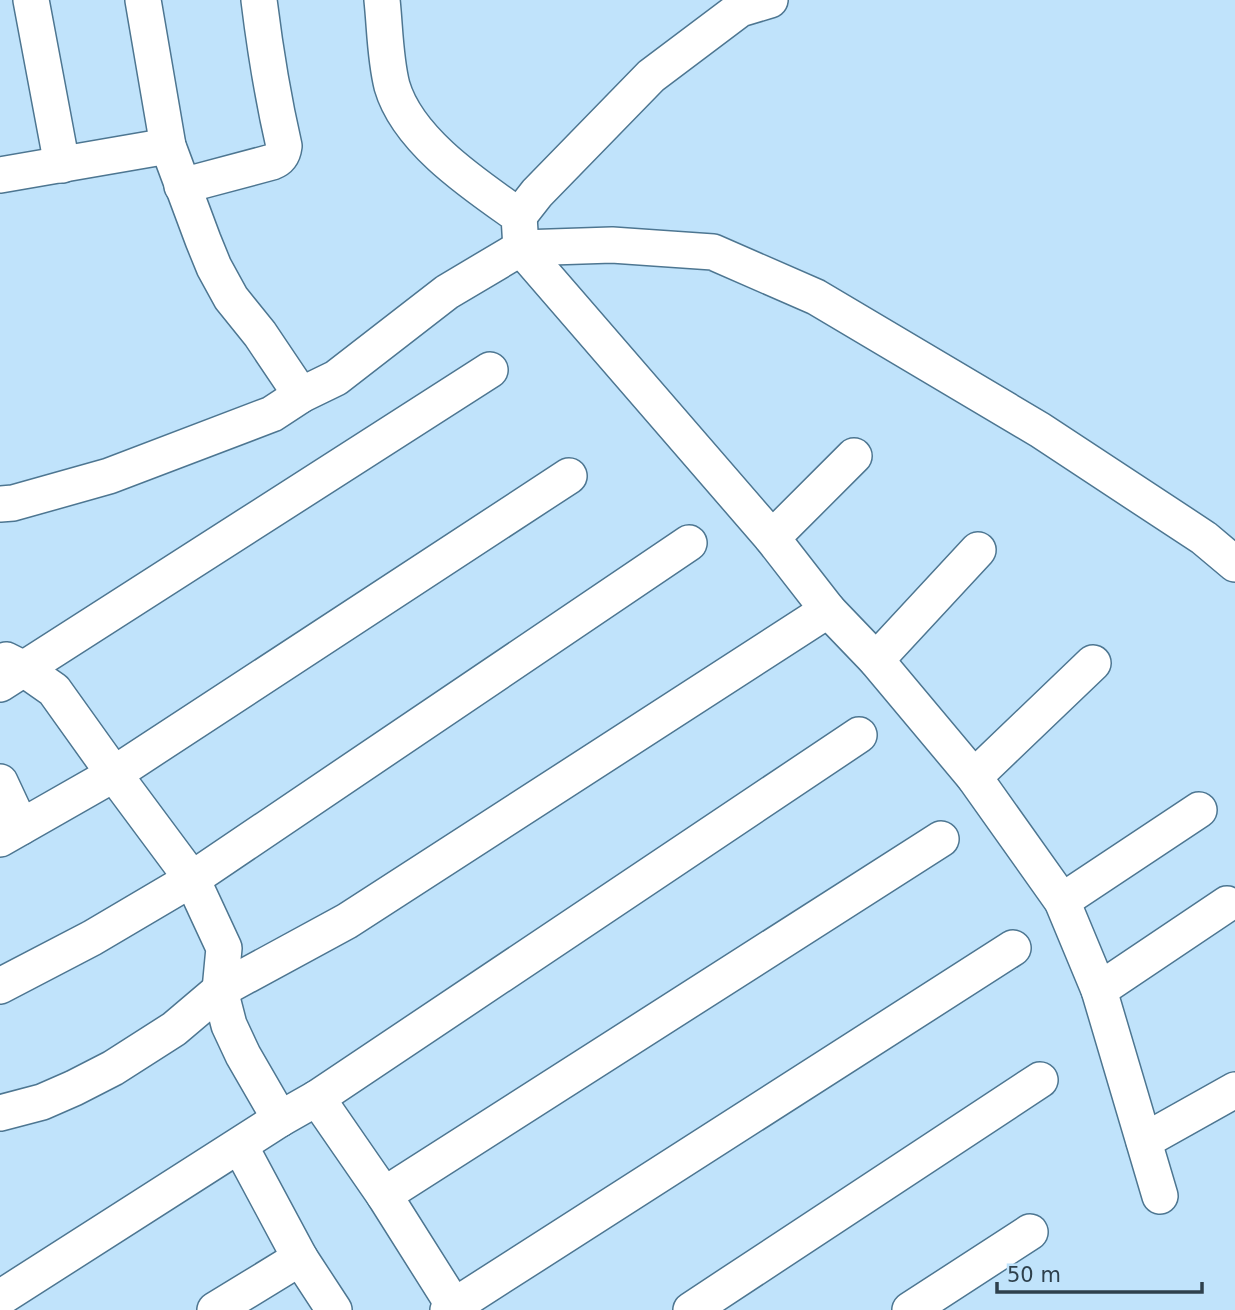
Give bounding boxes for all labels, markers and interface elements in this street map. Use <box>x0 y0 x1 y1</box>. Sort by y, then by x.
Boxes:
scale bar <box>997 1250 1202 1294</box>
text: 50 m <box>1007 1263 1061 1287</box>

